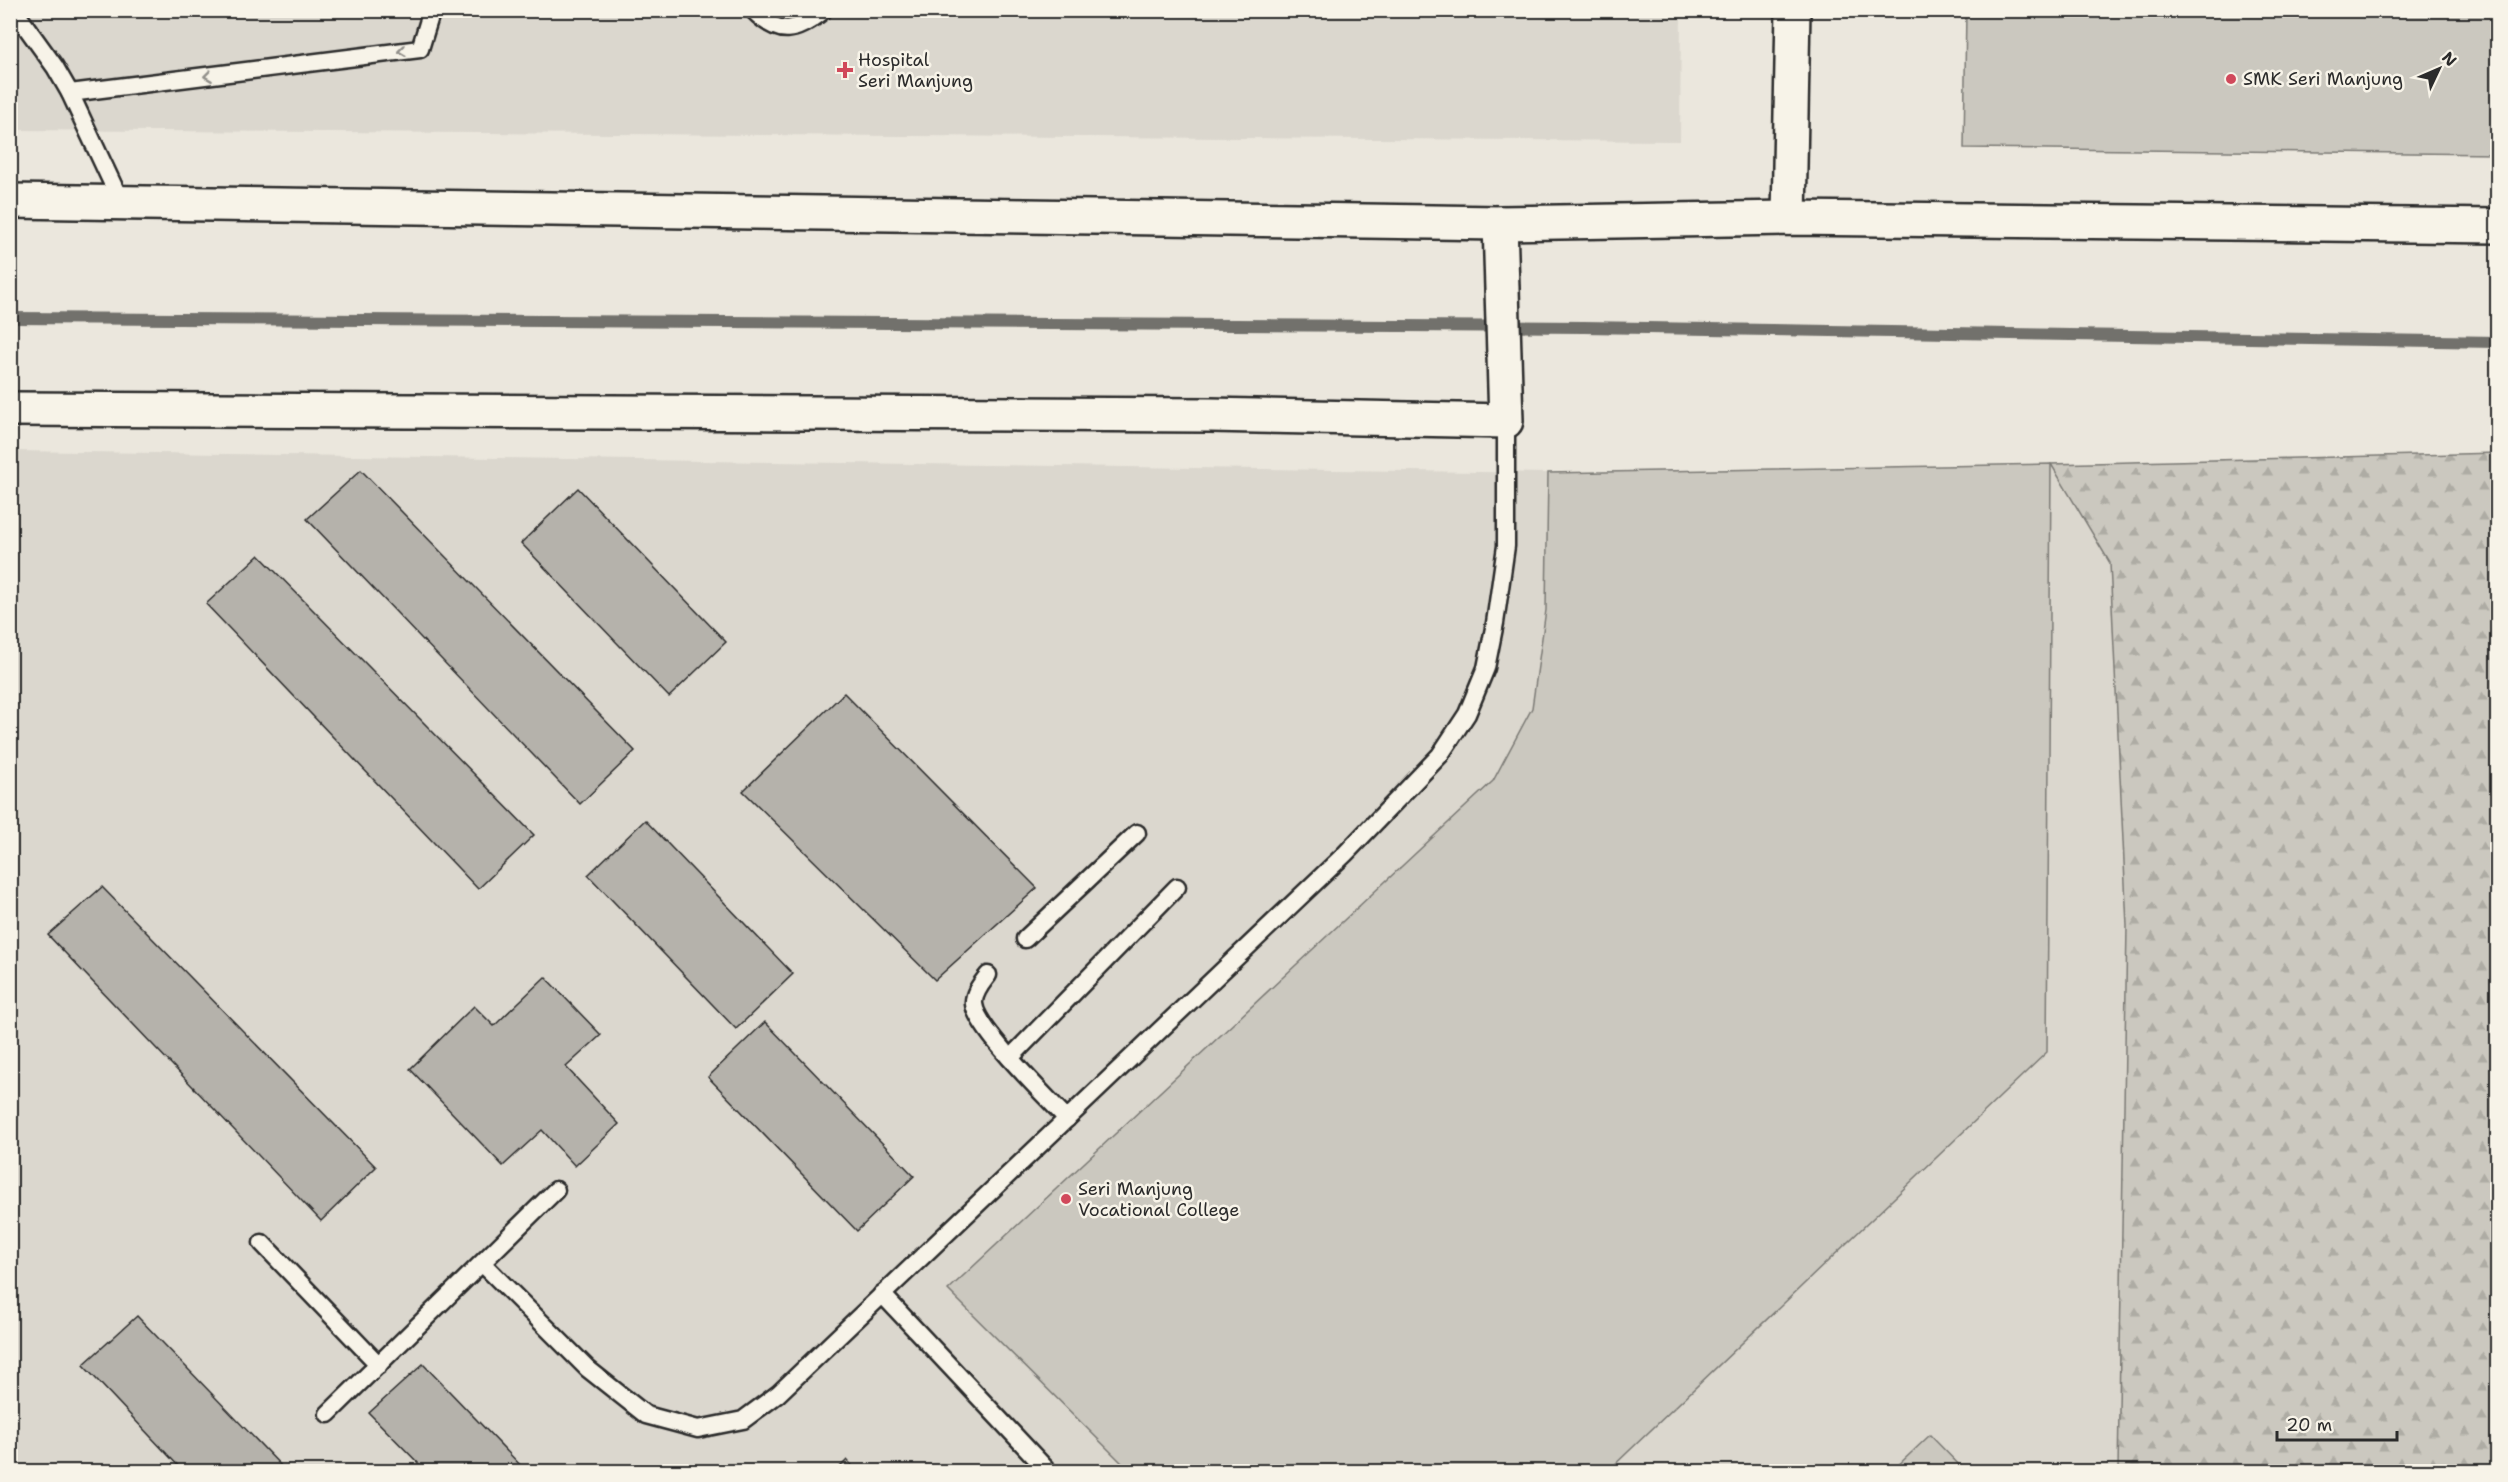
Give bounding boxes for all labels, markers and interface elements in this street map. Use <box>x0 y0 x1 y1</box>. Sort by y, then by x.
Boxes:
north arrow <box>2409 39 2469 99</box>
one-way arrow <box>397 45 407 57</box>
text: N <box>2437 47 2461 71</box>
place label: Hospital Seri Manjung <box>858 48 973 93</box>
marker: Hospital Seri Manjung <box>836 61 854 79</box>
place label: SMK Seri Manjung <box>2243 67 2403 91</box>
one-way arrow <box>204 69 213 81</box>
marker: SMK Seri Manjung <box>2224 72 2238 86</box>
place label: Seri Manjung Vocational College <box>1078 1177 1239 1222</box>
marker: Seri Manjung Vocational College <box>1059 1192 1073 1206</box>
scale bar <box>2277 1404 2397 1442</box>
text: 20 m <box>2286 1413 2332 1437</box>

